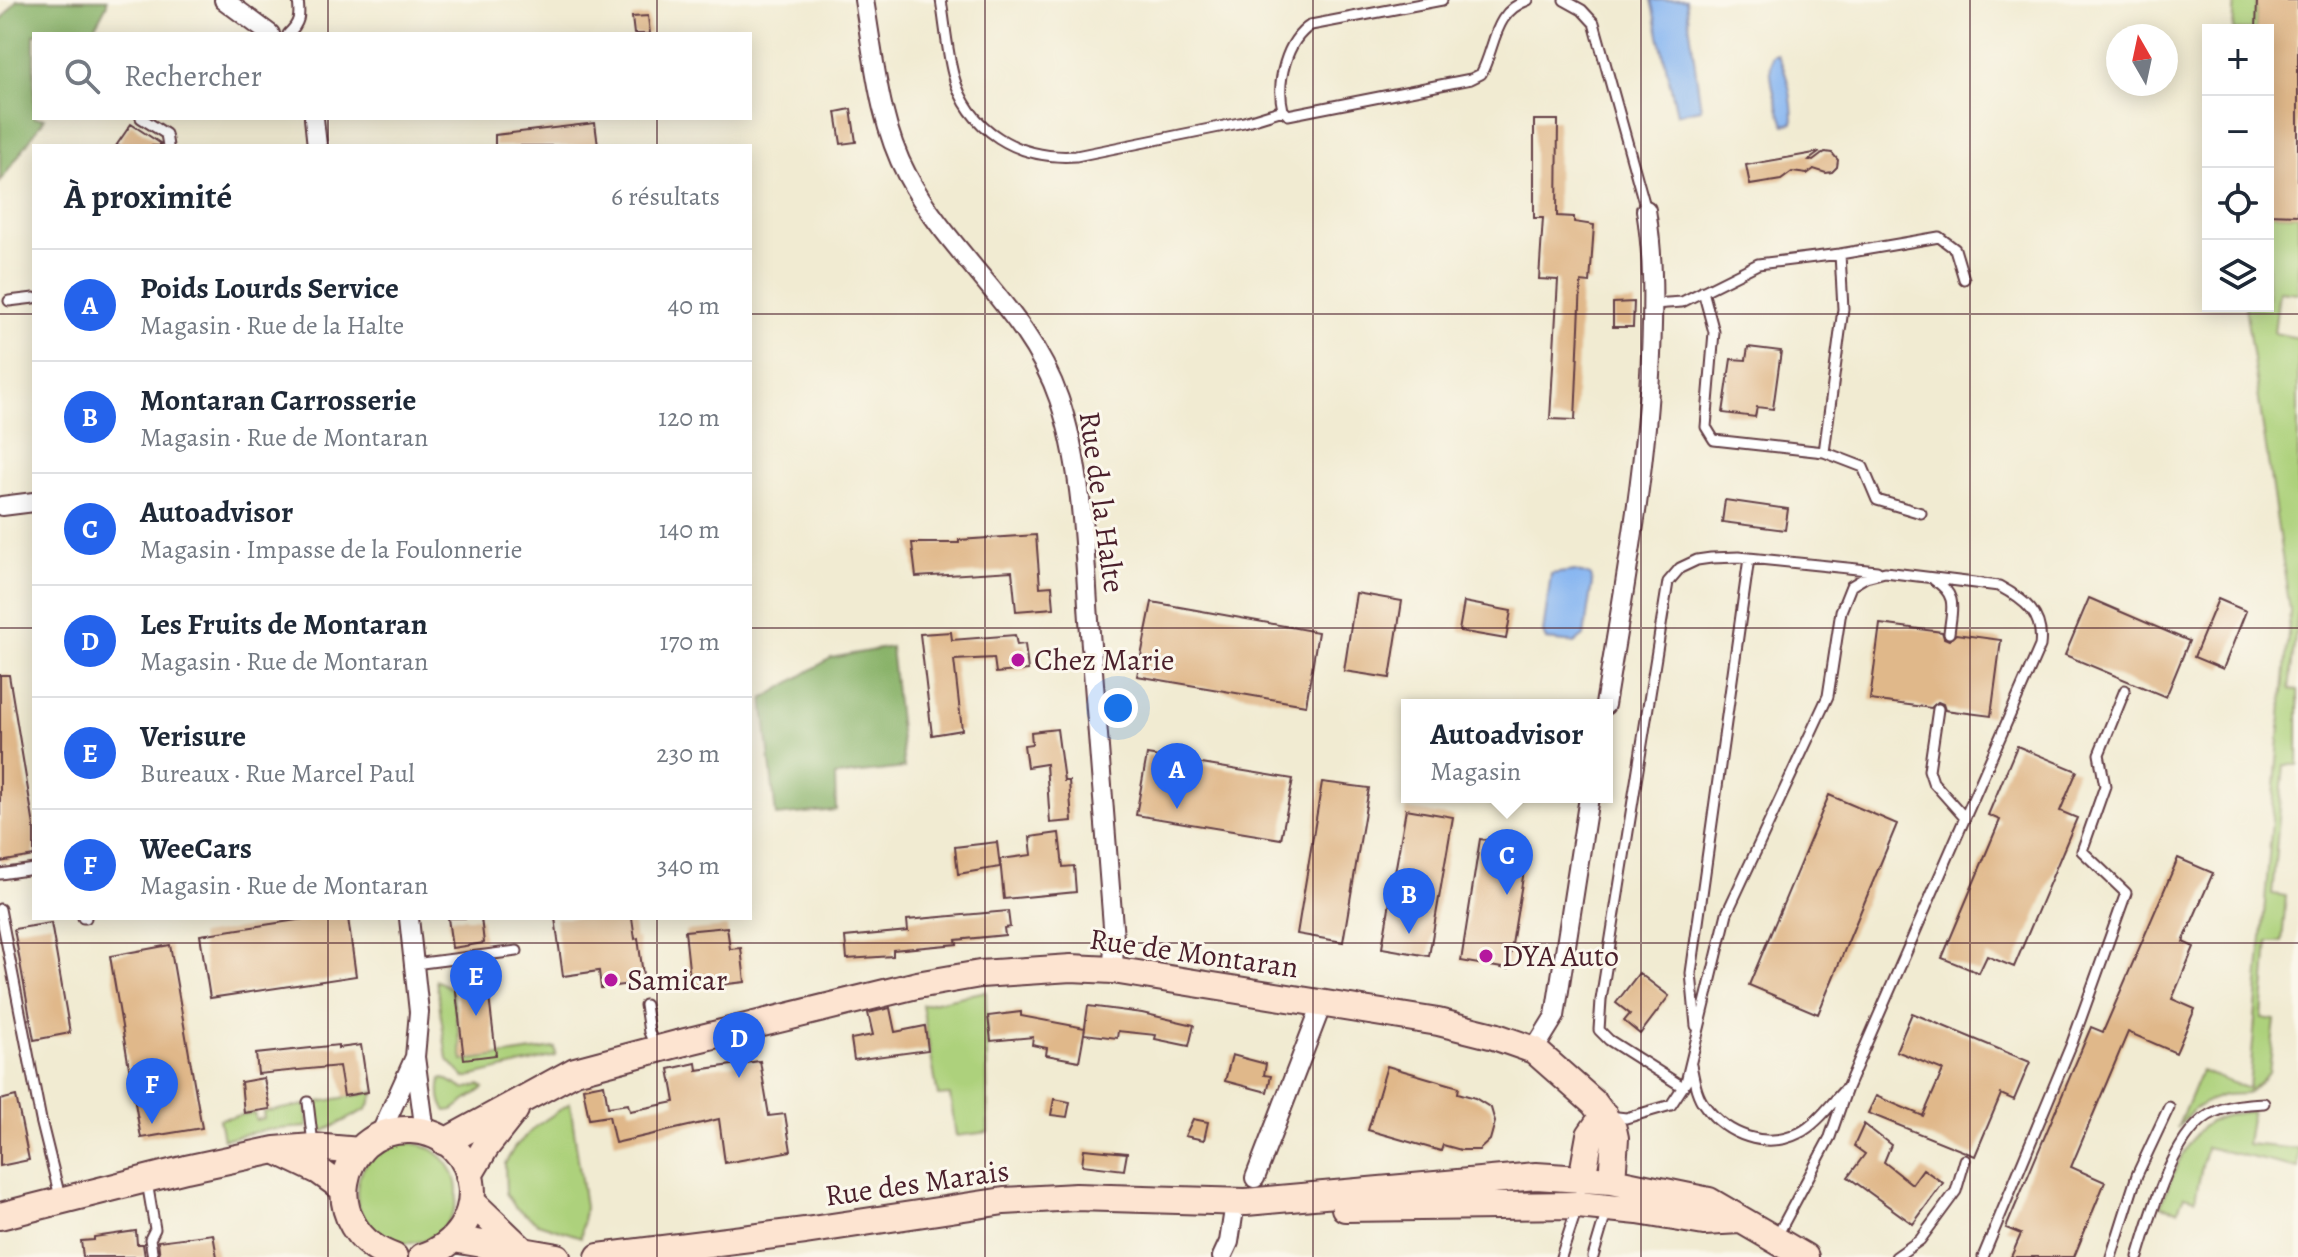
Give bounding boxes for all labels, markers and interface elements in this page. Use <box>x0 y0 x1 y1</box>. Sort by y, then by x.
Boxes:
north arrow <box>2106 24 2178 96</box>
map controls <box>2202 24 2274 312</box>
button: + <box>2202 24 2274 96</box>
search box <box>32 32 752 120</box>
icon: search <box>60 54 104 98</box>
text: Rechercher <box>124 56 262 96</box>
button: − <box>2202 96 2274 168</box>
button: locate <box>2202 168 2274 240</box>
text: À proximité <box>64 173 232 220</box>
text: 6 résultats <box>611 179 720 214</box>
button: layers <box>2202 240 2274 312</box>
text: Poids Lourds Service <box>140 268 399 308</box>
text: A <box>82 288 98 323</box>
text: 40 m <box>668 288 720 323</box>
text: Magasin · Rue de la Halte <box>140 308 404 343</box>
text: Montaran Carrosserie <box>140 380 416 420</box>
text: B <box>82 400 98 435</box>
text: 120 m <box>658 400 720 435</box>
street label: Rue de la Halte <box>1069 409 1135 595</box>
text: Magasin · Rue de Montaran <box>140 420 428 455</box>
text: Autoadvisor <box>140 492 293 532</box>
text: C <box>82 512 98 547</box>
text: 140 m <box>659 512 720 547</box>
text: Magasin · Impasse de la Foulonnerie <box>140 532 522 567</box>
text: Les Fruits de Montaran <box>140 604 428 644</box>
text: D <box>81 624 99 659</box>
text: 170 m <box>660 624 720 659</box>
place label: Chez Marie <box>1034 640 1174 680</box>
text: Magasin · Rue de Montaran <box>140 644 428 679</box>
marker: Chez Marie <box>1009 651 1027 669</box>
your location <box>1098 688 1138 728</box>
popup <box>1401 699 1613 803</box>
text: Autoadvisor <box>1430 714 1584 754</box>
text: Verisure <box>140 716 246 756</box>
text: E <box>82 736 98 771</box>
text: 230 m <box>656 736 720 771</box>
pin: A <box>1151 743 1203 809</box>
text: Magasin <box>1430 754 1521 789</box>
text: Bureaux · Rue Marcel Paul <box>140 756 415 791</box>
text: WeeCars <box>140 828 252 868</box>
pin: C <box>1481 829 1533 895</box>
text: F <box>83 848 97 883</box>
text: 340 m <box>657 848 720 883</box>
text: Magasin · Rue de Montaran <box>140 868 428 903</box>
pin: B <box>1383 868 1435 934</box>
street label: Rue de Montaran <box>1087 919 1301 987</box>
place label: DYA Auto <box>1502 936 1619 976</box>
marker: DYA Auto <box>1477 947 1495 965</box>
pin: E <box>450 950 502 1016</box>
place label: Samicar <box>627 960 728 1000</box>
marker: Samicar <box>602 971 620 989</box>
pin: D <box>713 1012 765 1078</box>
pin: F <box>126 1058 178 1124</box>
street label: Rue des Marais <box>822 1150 1012 1216</box>

